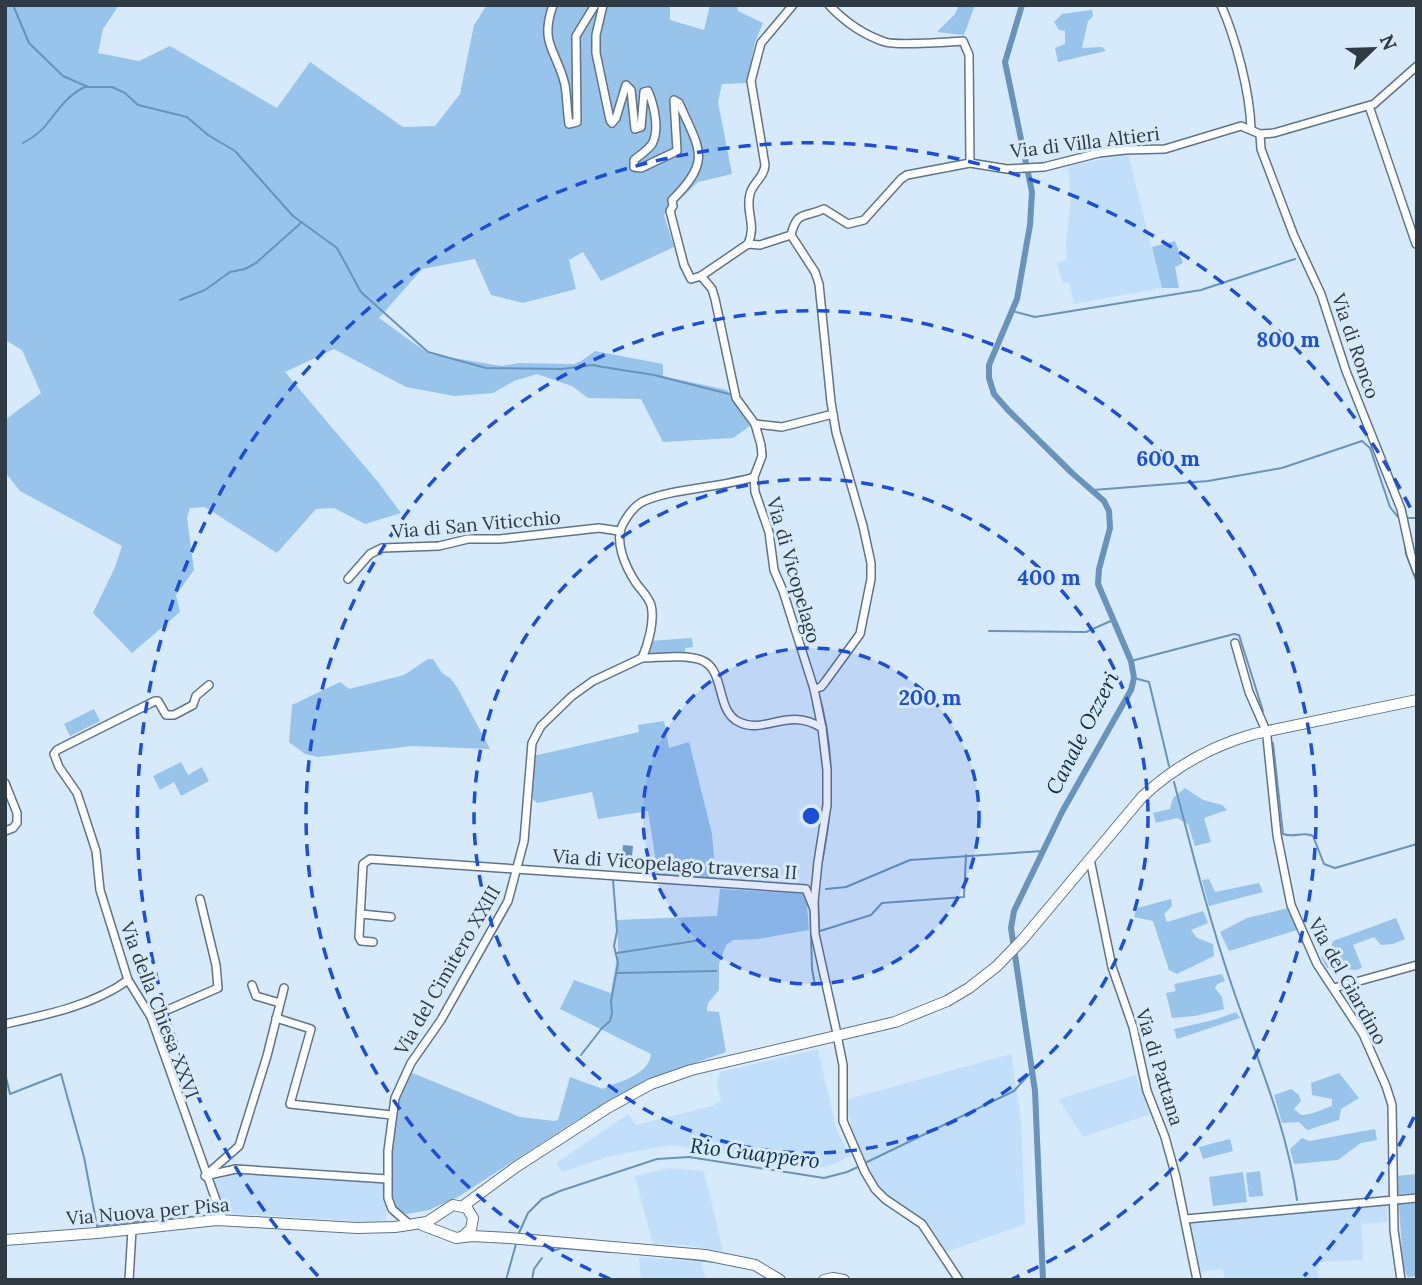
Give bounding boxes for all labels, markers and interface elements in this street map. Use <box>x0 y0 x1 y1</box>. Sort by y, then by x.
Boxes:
north arrow <box>1338 14 1408 84</box>
text: N <box>1375 31 1403 54</box>
street label: Via di Villa Altieri <box>1008 121 1161 163</box>
street label: Via di Ronco <box>1326 289 1385 402</box>
text: 800 m <box>1256 326 1320 353</box>
text: 600 m <box>1136 445 1200 472</box>
street label: Via di Vicopelago <box>761 493 826 646</box>
street label: Via di San Viticchio <box>390 505 561 543</box>
text: 400 m <box>1017 564 1081 591</box>
water label: Canale Ozzeri <box>1039 667 1125 799</box>
text: 200 m <box>899 684 961 711</box>
centre of rings <box>799 804 823 828</box>
street label: Via di Vicopelago traversa II <box>551 843 798 885</box>
street label: Via del Cimitero XXIII <box>388 881 505 1060</box>
street label: Via del Giardino <box>1303 913 1393 1049</box>
street label: Via della Chiesa XXVI <box>115 917 205 1102</box>
street label: Via di Pattana <box>1131 1005 1189 1129</box>
water label: Rio Guappero <box>689 1132 821 1174</box>
street label: Via Nuova per Pisa <box>64 1192 231 1230</box>

